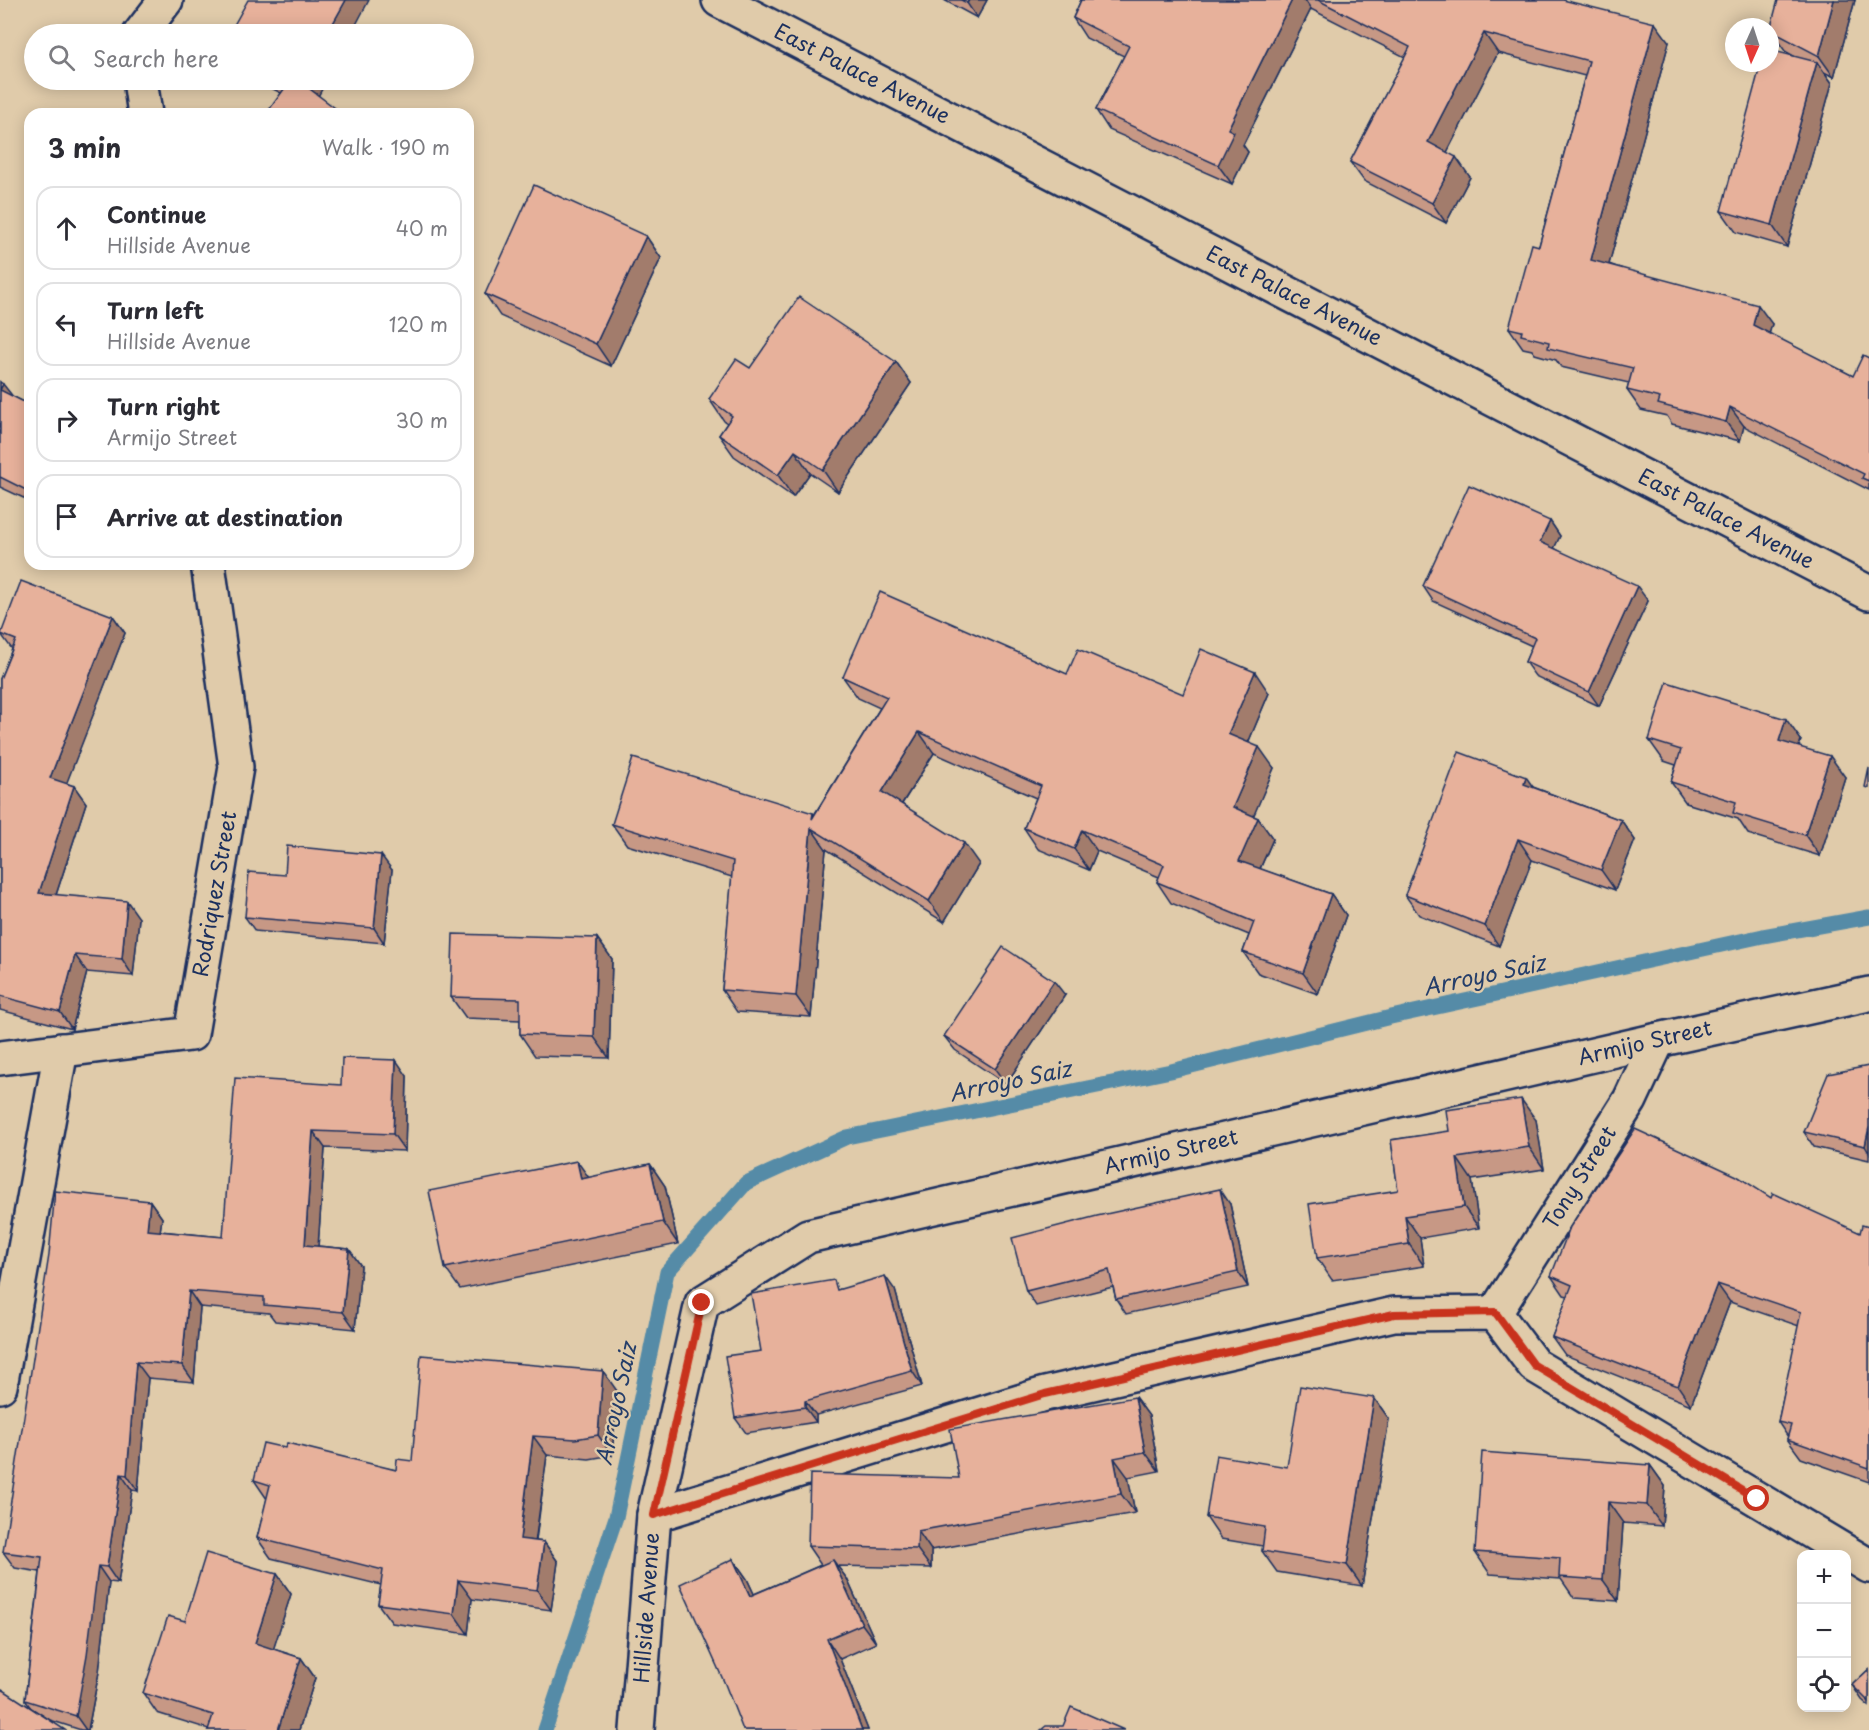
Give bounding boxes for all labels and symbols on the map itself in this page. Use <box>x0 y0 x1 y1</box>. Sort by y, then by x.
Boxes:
street label: East Palace Avenue <box>769 14 957 130</box>
north arrow <box>1725 18 1779 72</box>
street label: East Palace Avenue <box>1201 236 1389 352</box>
street label: East Palace Avenue <box>1633 459 1821 575</box>
street label: Rodriquez Street <box>183 808 243 979</box>
water label: Arroyo Saiz <box>1420 944 1550 1003</box>
street label: Armijo Street <box>1574 1010 1715 1072</box>
water label: Arroyo Saiz <box>946 1050 1076 1109</box>
street label: Armijo Street <box>1100 1119 1241 1181</box>
street label: Tony Street <box>1534 1119 1623 1235</box>
route end <box>688 1289 714 1315</box>
water label: Arroyo Saiz <box>586 1337 644 1468</box>
route start <box>1743 1485 1769 1511</box>
street label: Hillside Avenue <box>624 1531 666 1684</box>

